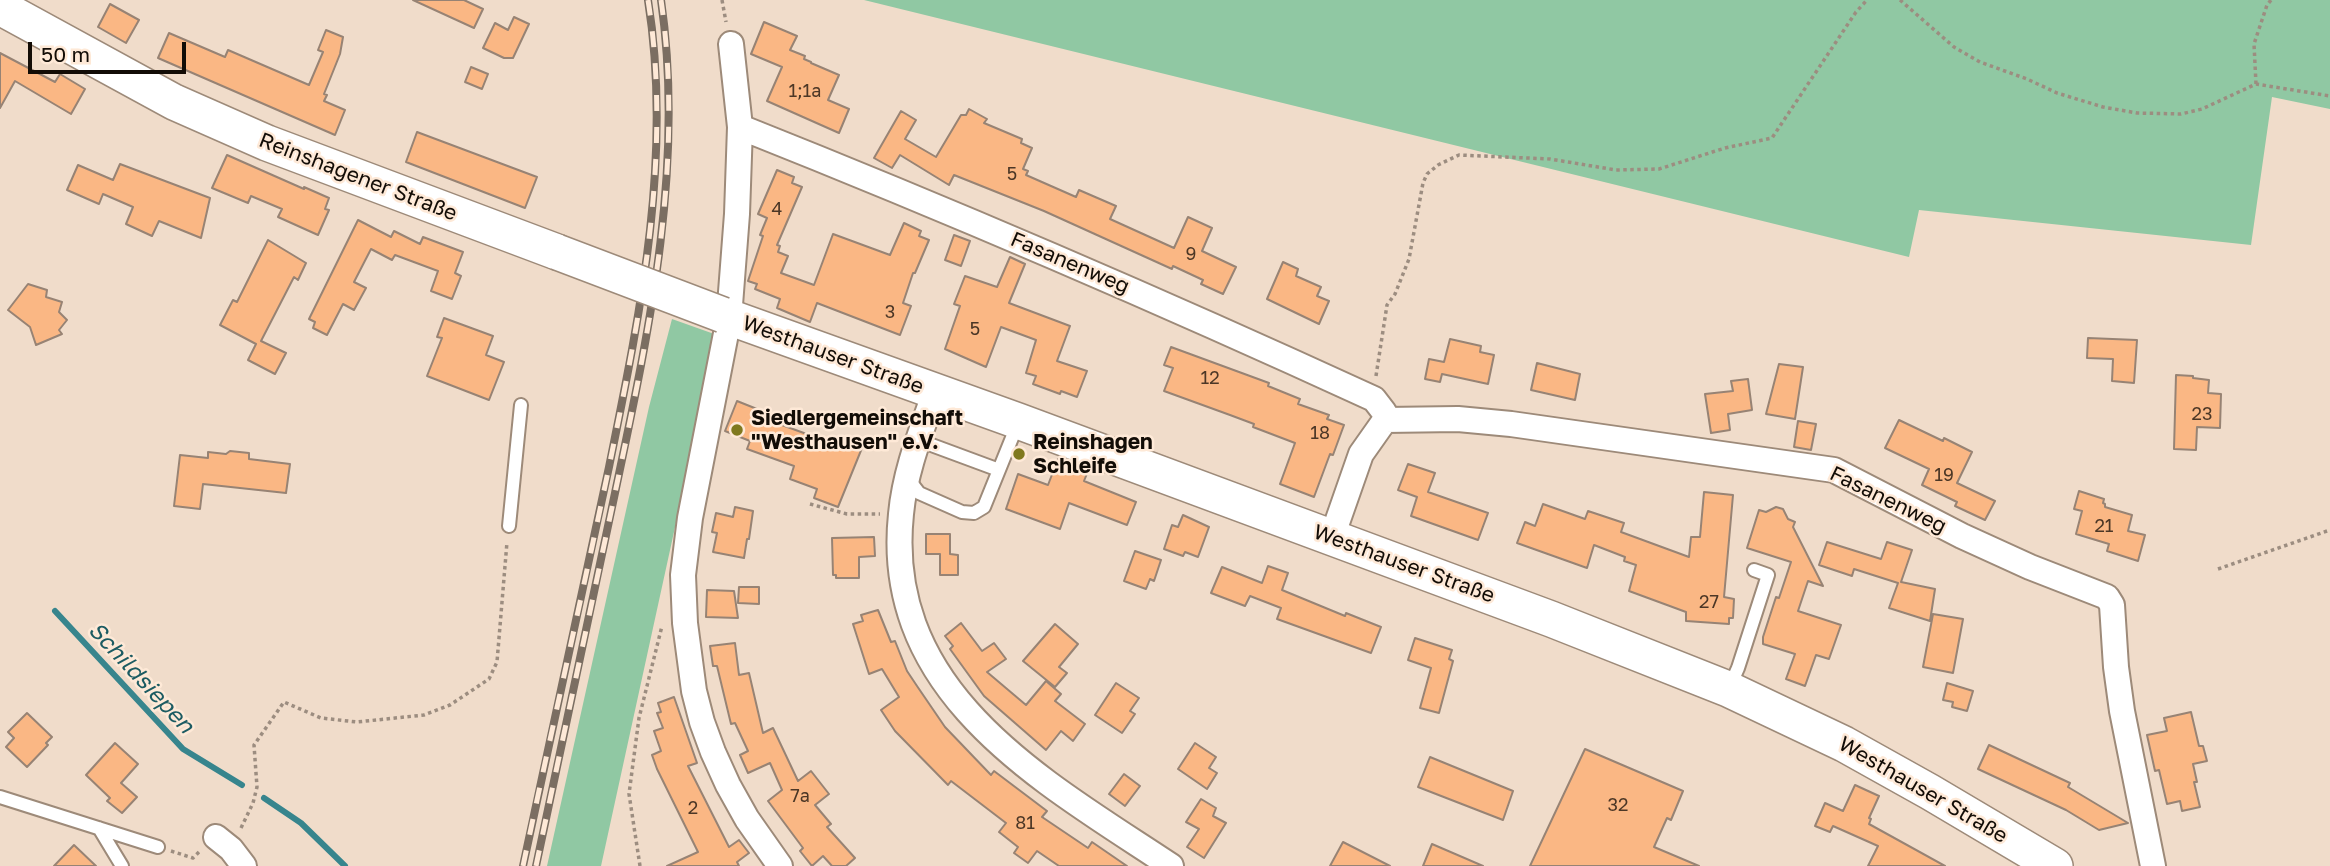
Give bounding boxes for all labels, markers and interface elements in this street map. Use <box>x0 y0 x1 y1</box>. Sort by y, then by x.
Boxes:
scale bar <box>32 28 189 72</box>
text: 50 m <box>41 41 90 67</box>
house number: 1;1a <box>788 80 822 102</box>
street label: Reinshagener Straße <box>255 128 461 226</box>
house number: 5 <box>1007 163 1017 185</box>
house number: 4 <box>772 198 782 220</box>
street label: Fasanenweg <box>1007 227 1133 299</box>
house number: 9 <box>1186 243 1196 265</box>
house number: 3 <box>885 301 895 323</box>
street label: Westhauser Straße <box>739 311 927 399</box>
house number: 5 <box>970 318 980 340</box>
house number: 12 <box>1200 367 1220 389</box>
house number: 23 <box>2192 403 2212 425</box>
place label: Siedlergemeinschaft "Westhausen" e.V. <box>751 405 963 455</box>
marker: Siedlergemeinschaft "Westhausen" e.V. <box>729 422 745 438</box>
house number: 18 <box>1310 422 1330 444</box>
place label: Reinshagen Schleife <box>1033 429 1153 479</box>
marker: Reinshagen Schleife <box>1011 446 1027 462</box>
street label: Fasanenweg <box>1826 461 1950 539</box>
house number: 19 <box>1934 464 1954 486</box>
house number: 21 <box>2094 515 2114 537</box>
street label: Westhauser Straße <box>1310 520 1498 608</box>
house number: 27 <box>1699 591 1719 613</box>
water label: Schildsiepen <box>82 617 200 739</box>
street label: Westhauser Straße <box>1834 731 2012 849</box>
house number: 7a <box>790 785 810 807</box>
house number: 32 <box>1608 794 1628 816</box>
house number: 2 <box>688 797 698 819</box>
house number: 81 <box>1015 812 1035 834</box>

